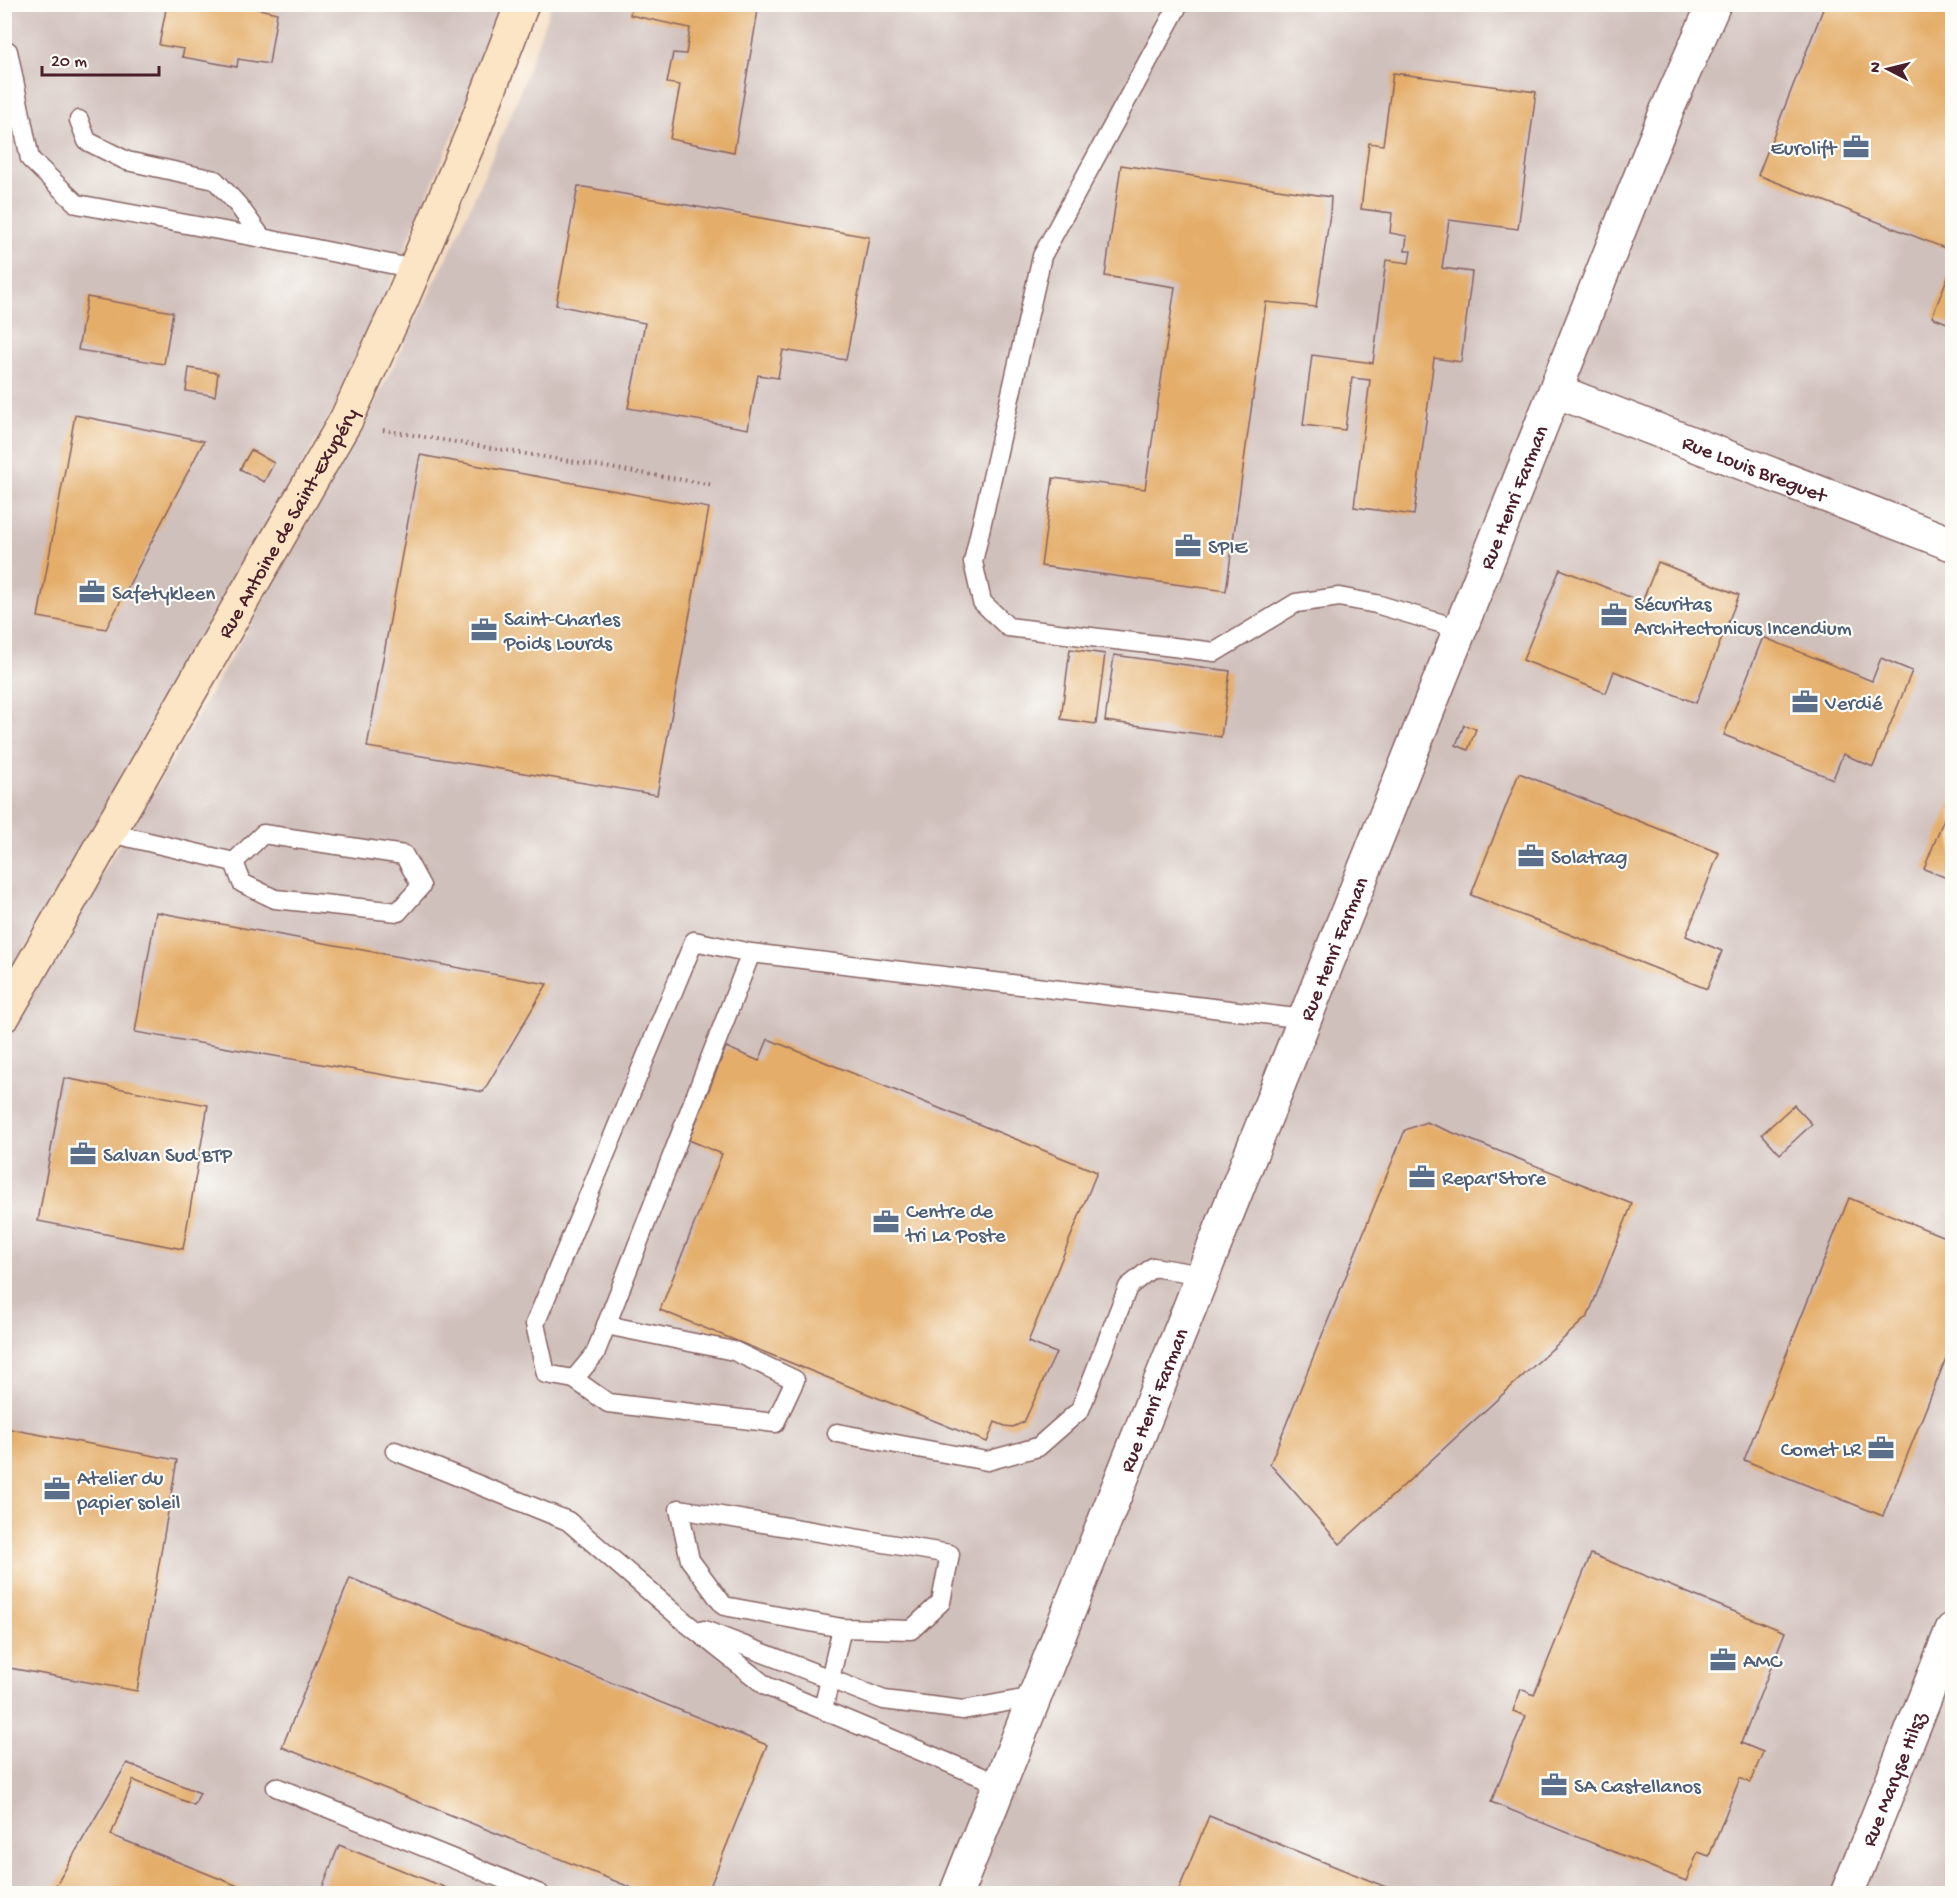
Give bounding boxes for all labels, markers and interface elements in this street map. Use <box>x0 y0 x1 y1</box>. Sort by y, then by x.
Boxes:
scale bar <box>42 39 159 77</box>
north arrow <box>1858 39 1918 99</box>
text: 20 m <box>51 52 87 73</box>
text: N <box>1867 61 1887 74</box>
office icon: Eurolift <box>1841 132 1871 162</box>
place label: Eurolift <box>1771 138 1838 163</box>
street label: Rue Antoine de Saint-Exupéry <box>214 405 366 644</box>
street label: Rue Henri Farman <box>1476 422 1556 574</box>
street label: Rue Louis Breguet <box>1678 432 1831 511</box>
office icon: SPIE <box>1173 531 1203 561</box>
place label: SPIE <box>1208 537 1248 562</box>
office icon: Safetykleen <box>77 577 107 607</box>
place label: Safetykleen <box>112 583 215 608</box>
place label: Sécuritas Architectonicus Incendium <box>1634 594 1852 643</box>
office icon: Sécuritas Architectonicus Incendium <box>1599 600 1629 630</box>
place label: Saint-Charles Poids Lourds <box>503 609 621 658</box>
office icon: Saint-Charles Poids Lourds <box>469 615 499 645</box>
office icon: Verdié <box>1790 687 1820 717</box>
place label: Verdié <box>1824 693 1884 718</box>
office icon: Solatrag <box>1516 841 1546 871</box>
place label: Solatrag <box>1551 847 1628 872</box>
street label: Rue Henri Farman <box>1296 874 1376 1025</box>
office icon: Salvan Sud BTP <box>68 1139 98 1169</box>
place label: Salvan Sud BTP <box>103 1145 233 1170</box>
office icon: Repar'Store <box>1407 1162 1437 1192</box>
place label: Repar'Store <box>1442 1168 1547 1193</box>
place label: Centre de tri La Poste <box>904 1201 1007 1250</box>
office icon: Centre de tri La Poste <box>871 1207 901 1237</box>
street label: Rue Henri Farman <box>1116 1325 1196 1477</box>
office icon: Comet LR <box>1866 1433 1896 1463</box>
place label: Comet LR <box>1781 1439 1862 1464</box>
place label: Atelier du papier soleil <box>76 1468 180 1517</box>
office icon: Atelier du papier soleil <box>42 1474 72 1504</box>
office icon: AMC <box>1708 1645 1738 1675</box>
place label: AMC <box>1743 1651 1783 1676</box>
street label: Rue Maryse Hilsz <box>1858 1709 1934 1851</box>
office icon: SA Castellanos <box>1539 1770 1569 1800</box>
place label: SA Castellanos <box>1574 1776 1702 1801</box>

